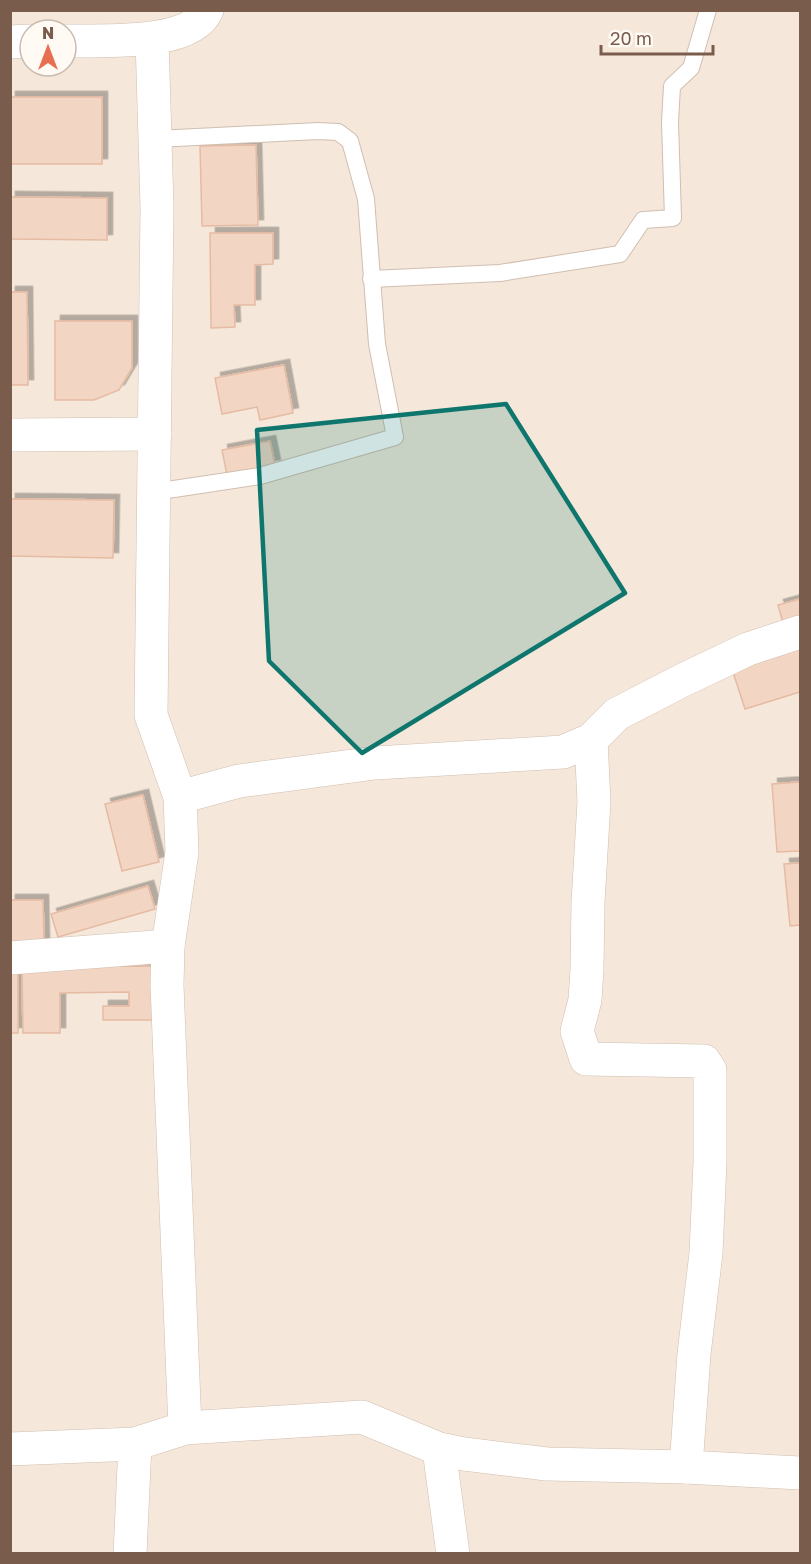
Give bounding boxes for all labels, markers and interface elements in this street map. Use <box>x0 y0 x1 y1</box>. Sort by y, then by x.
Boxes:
north arrow <box>18 18 78 78</box>
scale bar <box>601 18 714 56</box>
text: N <box>42 23 54 43</box>
text: 20 m <box>610 27 652 49</box>

